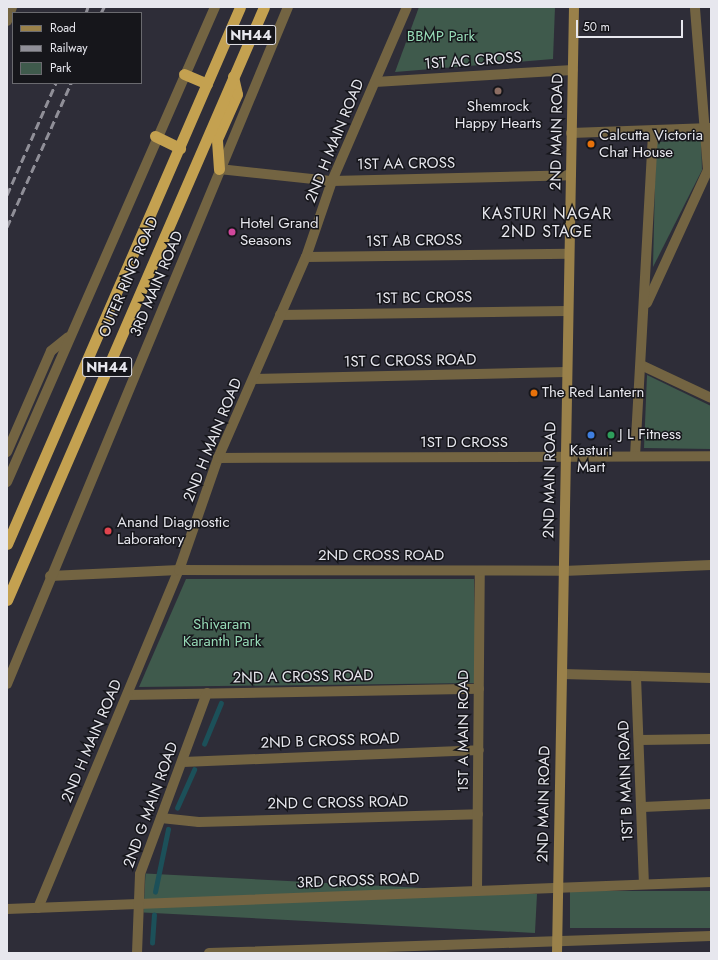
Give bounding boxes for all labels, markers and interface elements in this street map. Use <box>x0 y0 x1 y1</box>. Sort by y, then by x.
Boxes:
legend <box>12 12 142 84</box>
scale bar <box>578 12 685 38</box>
text: 50 m <box>583 18 610 36</box>
text: Road <box>50 19 76 37</box>
road number: NH44 <box>226 23 276 47</box>
park label: BBMP Park <box>407 28 475 46</box>
text: Railway <box>50 39 88 57</box>
street label: 1ST AC CROSS <box>424 49 522 73</box>
text: Park <box>50 59 71 77</box>
street label: 2ND MAIN ROAD <box>547 74 567 190</box>
street label: 2ND H MAIN ROAD <box>302 77 368 205</box>
marker: Shemrock Happy Hearts <box>493 86 503 96</box>
place label: Shemrock Happy Hearts <box>455 97 541 132</box>
place label: Calcutta Victoria Chat House <box>599 126 703 161</box>
marker: Calcutta Victoria Chat House <box>586 139 596 149</box>
street label: 1ST AA CROSS <box>357 154 455 174</box>
district label: KASTURI NAGAR 2ND STAGE <box>482 204 612 242</box>
street label: OUTER RING ROAD <box>95 214 163 340</box>
place label: Hotel Grand Seasons <box>240 214 319 249</box>
marker: Hotel Grand Seasons <box>227 227 237 237</box>
street label: 3RD MAIN ROAD <box>127 228 187 340</box>
street label: 1ST AB CROSS <box>366 231 462 251</box>
street label: 1ST BC CROSS <box>376 288 472 308</box>
street label: 1ST C CROSS ROAD <box>344 351 476 371</box>
road number: NH44 <box>82 355 132 379</box>
street label: 2ND H MAIN ROAD <box>180 376 246 504</box>
place label: The Red Lantern <box>542 384 644 402</box>
marker: The Red Lantern <box>529 388 539 398</box>
street label: 2ND MAIN ROAD <box>540 422 560 538</box>
place label: J L Fitness <box>619 426 681 444</box>
marker: Kasturi Mart <box>586 430 596 440</box>
marker: J L Fitness <box>606 430 616 440</box>
street label: 1ST D CROSS <box>420 434 508 452</box>
place label: Kasturi Mart <box>570 441 612 476</box>
place label: Anand Diagnostic Laboratory <box>117 513 230 548</box>
marker: Anand Diagnostic Laboratory <box>102 525 114 537</box>
street label: 2ND CROSS ROAD <box>318 547 444 565</box>
park label: Shivaram Karanth Park <box>183 615 261 650</box>
street label: 2ND A CROSS ROAD <box>233 667 373 687</box>
street label: 1ST A MAIN ROAD <box>455 670 473 792</box>
street label: 2ND H MAIN ROAD <box>58 677 126 805</box>
street label: 1ST B MAIN ROAD <box>615 720 637 842</box>
street label: 2ND B CROSS ROAD <box>260 730 400 752</box>
street label: 2ND G MAIN ROAD <box>120 740 182 870</box>
street label: 2ND MAIN ROAD <box>534 746 554 862</box>
street label: 2ND C CROSS ROAD <box>267 793 409 813</box>
street label: 3RD CROSS ROAD <box>296 870 420 892</box>

